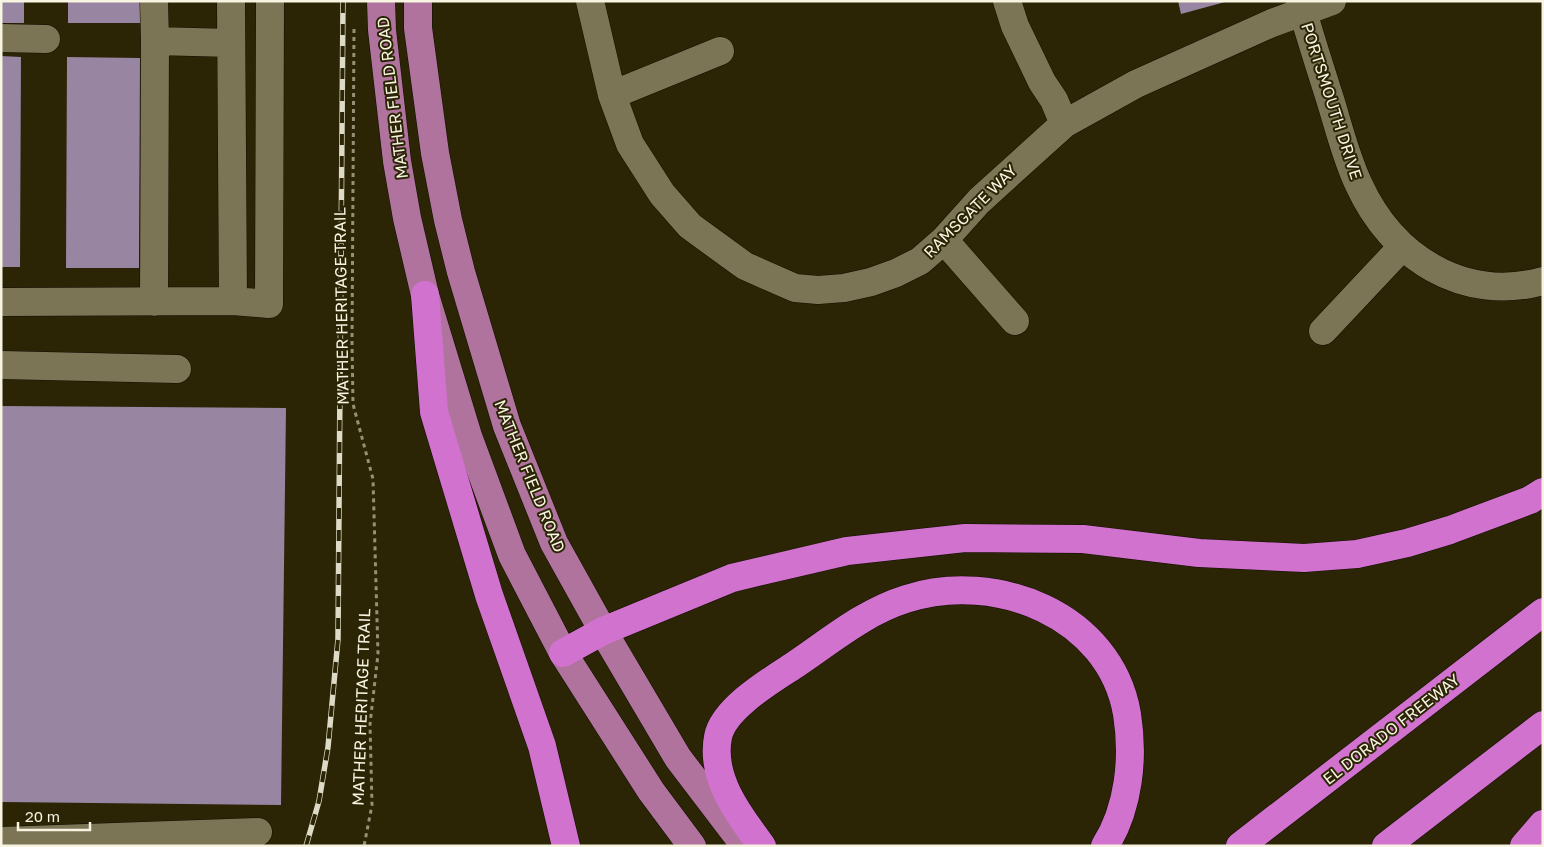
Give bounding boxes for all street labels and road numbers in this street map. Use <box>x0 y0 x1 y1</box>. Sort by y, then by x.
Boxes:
street label: MATHER FIELD ROAD <box>372 16 412 180</box>
street label: PORTSMOUTH DRIVE <box>1297 20 1367 182</box>
street label: RAMSGATE WAY <box>919 160 1021 262</box>
street label: MATHER HERITAGE TRAIL <box>329 207 353 405</box>
street label: MATHER FIELD ROAD <box>490 397 570 555</box>
street label: MATHER HERITAGE TRAIL <box>348 608 374 806</box>
street label: EL DORADO FREEWAY <box>1319 669 1464 789</box>

